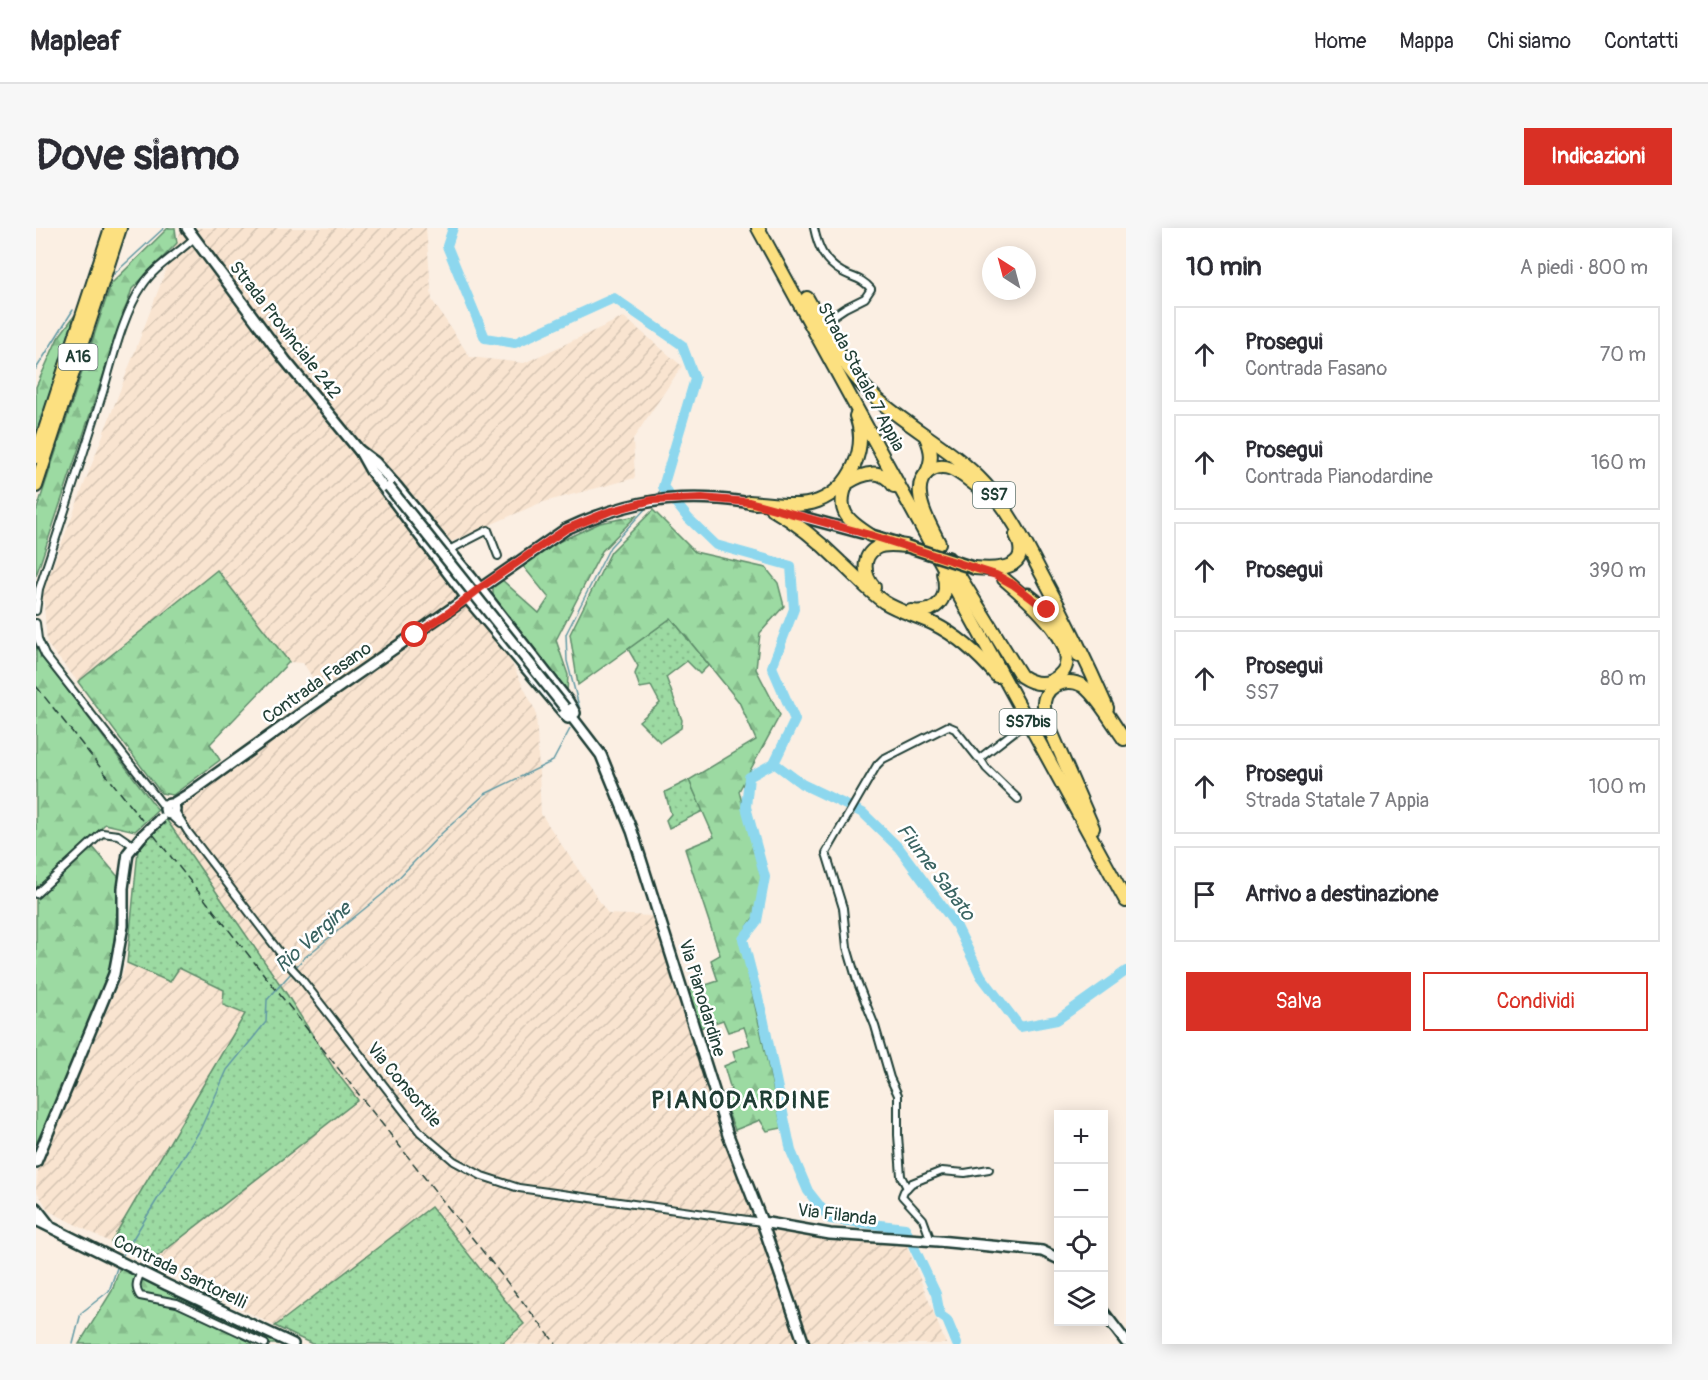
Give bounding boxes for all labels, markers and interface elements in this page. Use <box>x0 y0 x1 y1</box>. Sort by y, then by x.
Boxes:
text: Mapleaf <box>30 24 121 59</box>
text: Home <box>1313 28 1366 55</box>
text: Mappa <box>1399 28 1454 55</box>
text: Chi siamo <box>1487 28 1571 55</box>
text: Contatti <box>1604 28 1678 55</box>
button: Indicazioni <box>1524 128 1672 185</box>
text: Dove siamo <box>36 130 239 182</box>
north arrow <box>982 246 1036 300</box>
text: 10 min <box>1186 251 1262 283</box>
text: A piedi · 800 m <box>1520 255 1648 280</box>
street label: Strada Provinciale 242 <box>224 256 346 404</box>
street label: Strada Statale 7 Appia <box>812 298 910 456</box>
text: Prosegui <box>1245 328 1323 356</box>
icon: ahead <box>1188 338 1221 371</box>
text: 70 m <box>1600 342 1646 367</box>
road number: A16 <box>58 344 98 370</box>
text: Contrada Fasano <box>1245 356 1387 381</box>
text: Prosegui <box>1245 436 1323 464</box>
icon: ahead <box>1188 446 1221 479</box>
text: 160 m <box>1591 450 1646 475</box>
text: Contrada Pianodardine <box>1245 464 1433 489</box>
road number: SS7 <box>973 482 1015 508</box>
icon: ahead <box>1188 554 1221 587</box>
text: Prosegui <box>1245 556 1323 584</box>
text: 390 m <box>1589 558 1646 583</box>
route end <box>1033 596 1059 622</box>
route start <box>401 621 427 647</box>
street label: Contrada Fasano <box>258 637 376 729</box>
text: Prosegui <box>1245 652 1323 680</box>
icon: ahead <box>1188 662 1221 695</box>
text: 80 m <box>1600 666 1646 691</box>
text: SS7 <box>1245 680 1279 705</box>
road number: SS7bis <box>1000 709 1056 735</box>
text: Prosegui <box>1245 760 1323 788</box>
icon: ahead <box>1188 770 1221 803</box>
text: 100 m <box>1589 774 1646 799</box>
text: Strada Statale 7 Appia <box>1245 788 1429 813</box>
water label: Fiume Sabato <box>891 818 981 927</box>
icon: arrive <box>1188 878 1221 911</box>
text: Arrivo a destinazione <box>1245 880 1438 908</box>
water label: Rio Vergine <box>270 895 358 978</box>
street label: Via Pianodardine <box>673 936 731 1060</box>
button: Salva <box>1186 972 1411 1031</box>
button: Condividi <box>1423 972 1648 1031</box>
street label: Via Consortile <box>362 1038 446 1132</box>
district label: PIANODARDINE <box>651 1086 831 1115</box>
map controls <box>1054 1110 1108 1326</box>
button: + <box>1054 1110 1108 1164</box>
button: − <box>1054 1164 1108 1218</box>
street label: Via Filanda <box>796 1199 878 1231</box>
button: locate <box>1054 1218 1108 1272</box>
street label: Contrada Santorelli <box>109 1230 251 1314</box>
button: layers <box>1054 1272 1108 1326</box>

